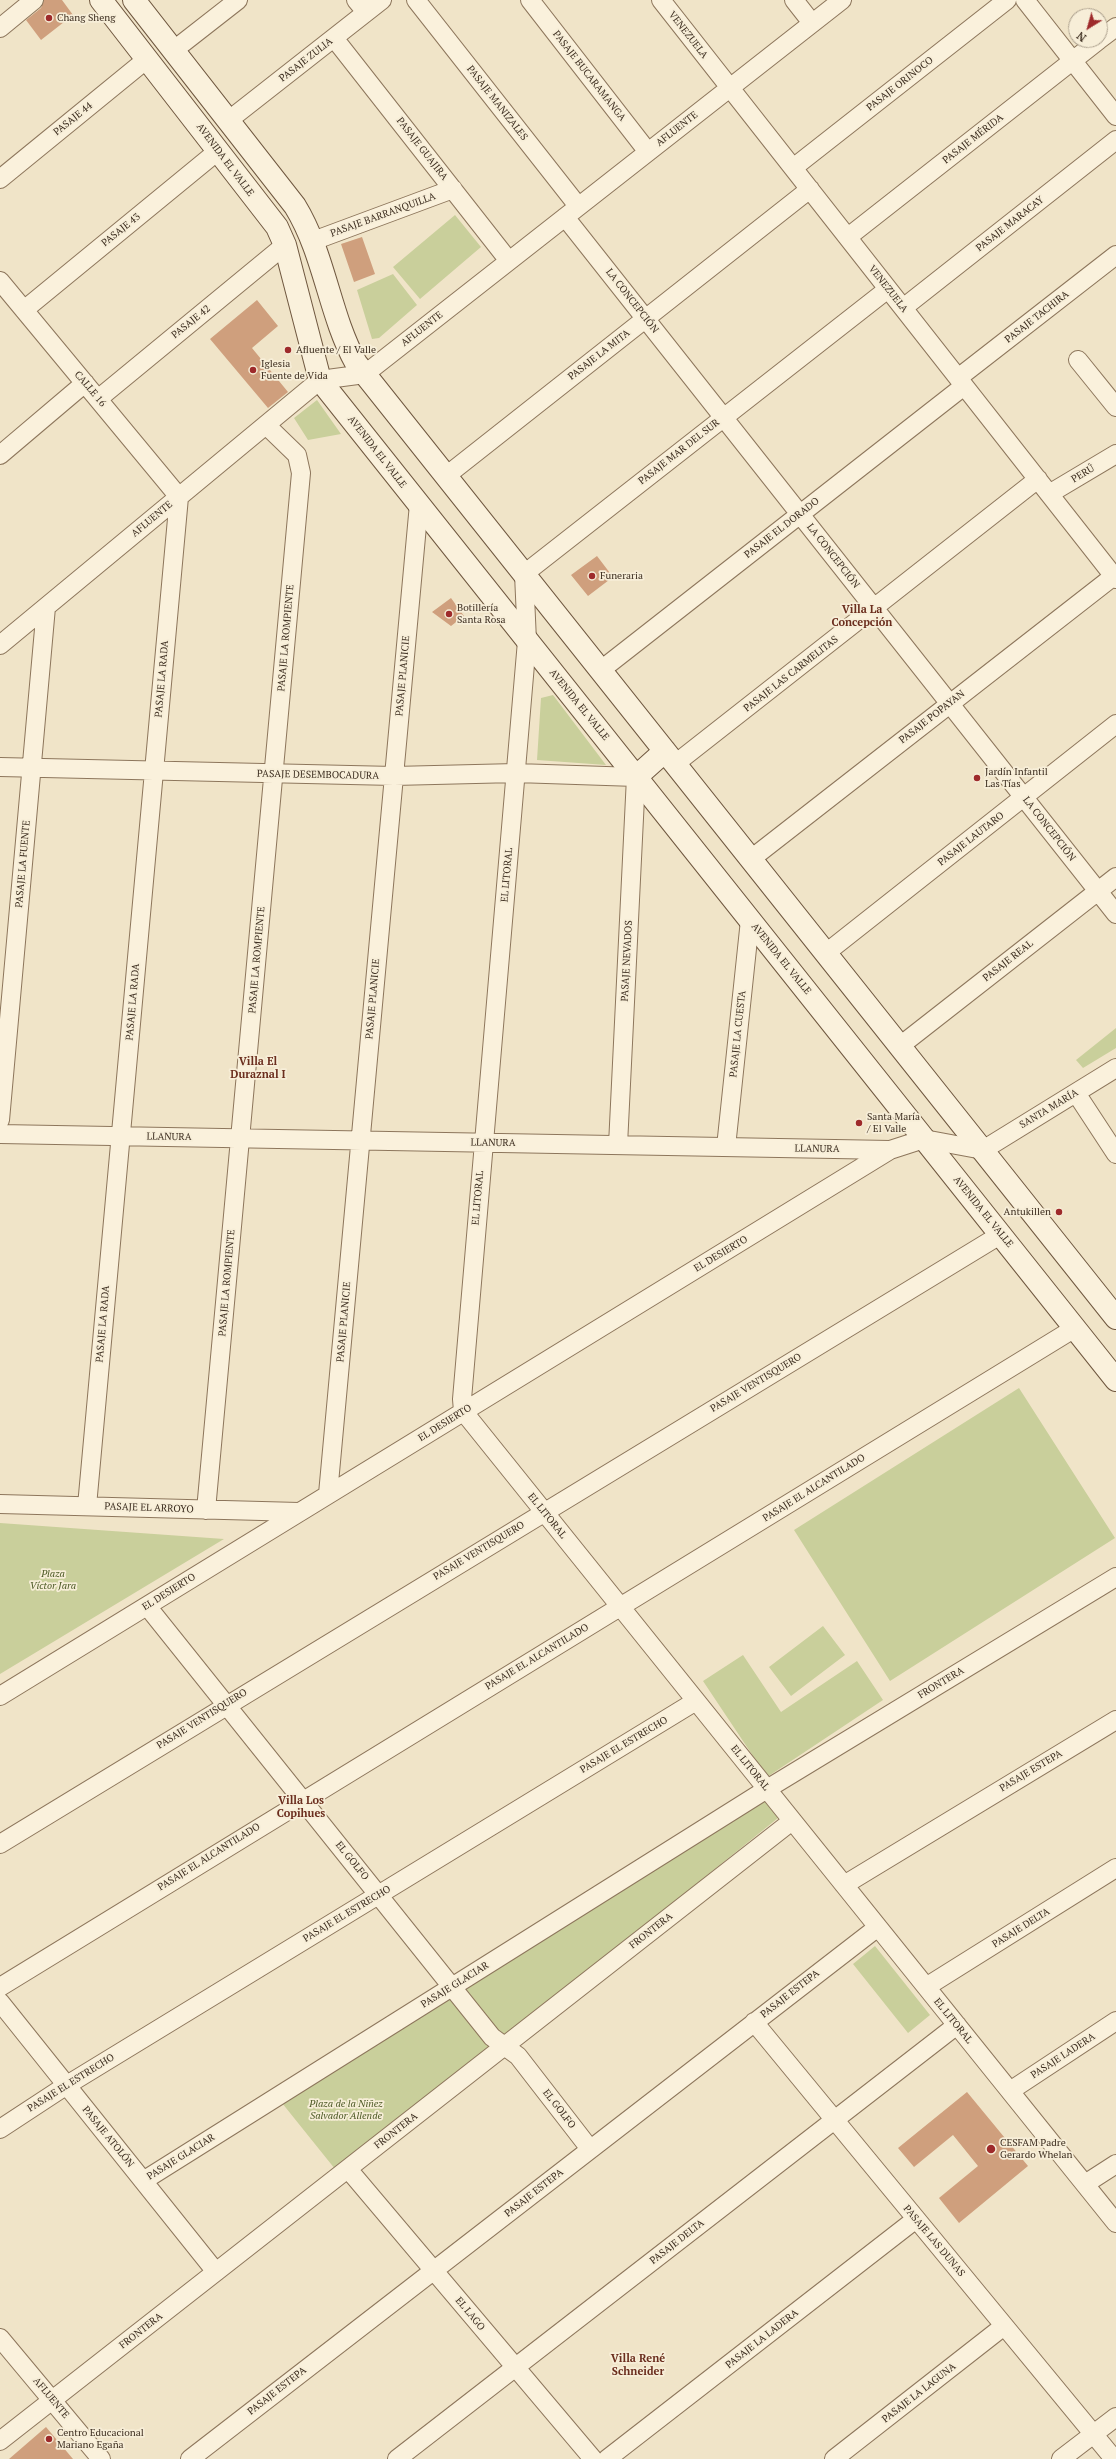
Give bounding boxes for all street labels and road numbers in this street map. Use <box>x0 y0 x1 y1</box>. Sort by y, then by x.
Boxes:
street label: VENEZUELA <box>666 9 710 61</box>
street label: PASAJE BUCARAMANGA <box>550 28 628 124</box>
street label: PASAJE ZULIA <box>277 35 335 85</box>
street label: PASAJE ORINOCO <box>864 54 936 114</box>
street label: PASAJE MANIZALES <box>464 63 530 143</box>
street label: PASAJE 44 <box>51 100 95 138</box>
street label: AFLUENTE <box>654 109 700 149</box>
street label: PASAJE MÉRIDA <box>940 112 1006 166</box>
street label: PASAJE GUAJIRA <box>394 115 450 183</box>
street label: AVENIDA EL VALLE <box>194 121 256 199</box>
street label: PASAJE BARRANQUILLA <box>329 190 437 240</box>
street label: PASAJE MARACAY <box>974 194 1046 254</box>
street label: PASAJE 43 <box>99 211 143 249</box>
street label: VENEZUELA <box>866 263 910 315</box>
street label: LA CONCEPCIÓN <box>603 266 661 336</box>
street label: PASAJE TACHIRA <box>1003 288 1071 346</box>
street label: PASAJE 42 <box>169 303 213 341</box>
street label: AFLUENTE <box>399 309 445 349</box>
street label: PASAJE LA MITA <box>566 327 632 383</box>
street label: CALLE 16 <box>72 369 108 409</box>
street label: AVENIDA EL VALLE <box>345 414 409 490</box>
street label: PASAJE MAR DEL SUR <box>636 417 722 487</box>
street label: PERÚ <box>1069 462 1097 486</box>
street label: PASAJE EL DORADO <box>742 495 822 561</box>
street label: AFLUENTE <box>129 498 175 540</box>
street label: LA CONCEPCIÓN <box>804 521 862 591</box>
street label: PASAJE LA ROMPIENTE <box>275 584 297 692</box>
street label: PASAJE LAS CARMELITAS <box>741 633 841 715</box>
street label: PASAJE PLANICIE <box>394 635 412 717</box>
street label: PASAJE LA RADA <box>153 640 171 718</box>
street label: AVENIDA EL VALLE <box>547 667 611 743</box>
street label: PASAJE POPAYAN <box>897 688 967 746</box>
street label: PASAJE DESEMBOCADURA <box>257 768 379 782</box>
street label: LA CONCEPCIÓN <box>1020 794 1078 864</box>
street label: PASAJE LAUTARO <box>936 809 1006 869</box>
street label: PASAJE LA FUENTE <box>13 820 33 908</box>
street label: EL LITORAL <box>499 847 515 903</box>
street label: PASAJE LA ROMPIENTE <box>246 906 268 1014</box>
street label: PASAJE NEVADOS <box>619 920 635 1002</box>
street label: AVENIDA EL VALLE <box>749 921 813 997</box>
street label: PASAJE REAL <box>981 938 1035 984</box>
street label: PASAJE PLANICIE <box>364 958 382 1040</box>
street label: PASAJE LA RADA <box>124 963 142 1041</box>
street label: PASAJE LA CUESTA <box>727 990 749 1078</box>
street label: SANTA MARÍA <box>1017 1087 1081 1131</box>
street label: LLANURA <box>146 1131 192 1143</box>
street label: LLANURA <box>470 1137 516 1149</box>
street label: LLANURA <box>794 1143 840 1155</box>
street label: EL LITORAL <box>470 1170 486 1226</box>
street label: AVENIDA EL VALLE <box>951 1174 1015 1250</box>
street label: PASAJE LA ROMPIENTE <box>216 1229 238 1337</box>
street label: EL DESIERTO <box>692 1233 750 1275</box>
street label: PASAJE PLANICIE <box>335 1281 353 1363</box>
street label: PASAJE LA RADA <box>94 1285 112 1363</box>
street label: PASAJE VENTISQUERO <box>708 1351 804 1415</box>
street label: EL DESIERTO <box>416 1402 474 1444</box>
street label: PASAJE EL ALCANTILADO <box>761 1451 867 1525</box>
street label: EL LITORAL <box>525 1491 569 1541</box>
street label: PASAJE EL ARROYO <box>104 1500 194 1516</box>
street label: PASAJE VENTISQUERO <box>431 1519 527 1583</box>
street label: EL DESIERTO <box>140 1571 198 1613</box>
street label: PASAJE EL ALCANTILADO <box>483 1621 591 1693</box>
street label: FRONTERA <box>916 1665 966 1701</box>
street label: PASAJE VENTISQUERO <box>155 1686 249 1752</box>
street label: PASAJE EL ESTRECHO <box>578 1714 670 1776</box>
street label: EL LITORAL <box>728 1743 772 1793</box>
street label: PASAJE ESTEPA <box>997 1748 1065 1794</box>
street label: PASAJE EL ALCANTILADO <box>156 1820 262 1894</box>
street label: EL GOLFO <box>333 1839 371 1883</box>
street label: PASAJE EL ESTRECHO <box>301 1883 393 1945</box>
street label: PASAJE DELTA <box>990 1906 1052 1950</box>
street label: FRONTERA <box>627 1910 675 1952</box>
street label: PASAJE GLACIAR <box>419 1959 491 2011</box>
street label: PASAJE ESTEPA <box>758 1967 822 2021</box>
street label: EL LITORAL <box>931 1996 975 2046</box>
street label: PASAJE LADERA <box>1029 2031 1097 2081</box>
street label: PASAJE EL ESTRECHO <box>25 2051 117 2115</box>
street label: EL GOLFO <box>540 2087 578 2131</box>
street label: PASAJE ATOLÓN <box>80 2104 136 2170</box>
street label: FRONTERA <box>372 2110 420 2152</box>
street label: PASAJE GLACIAR <box>145 2131 217 2183</box>
street label: PASAJE ESTEPA <box>502 2166 566 2220</box>
street label: PASAJE LAS DUNAS <box>901 2203 967 2279</box>
street label: PASAJE DELTA <box>647 2217 707 2267</box>
street label: EL LAGO <box>453 2295 487 2333</box>
street label: PASAJE LA LADERA <box>723 2307 801 2371</box>
street label: FRONTERA <box>117 2310 165 2352</box>
street label: PASAJE LA LAGUNA <box>880 2361 958 2425</box>
street label: PASAJE ESTEPA <box>245 2364 309 2418</box>
street label: AFLUENTE <box>30 2375 72 2421</box>

